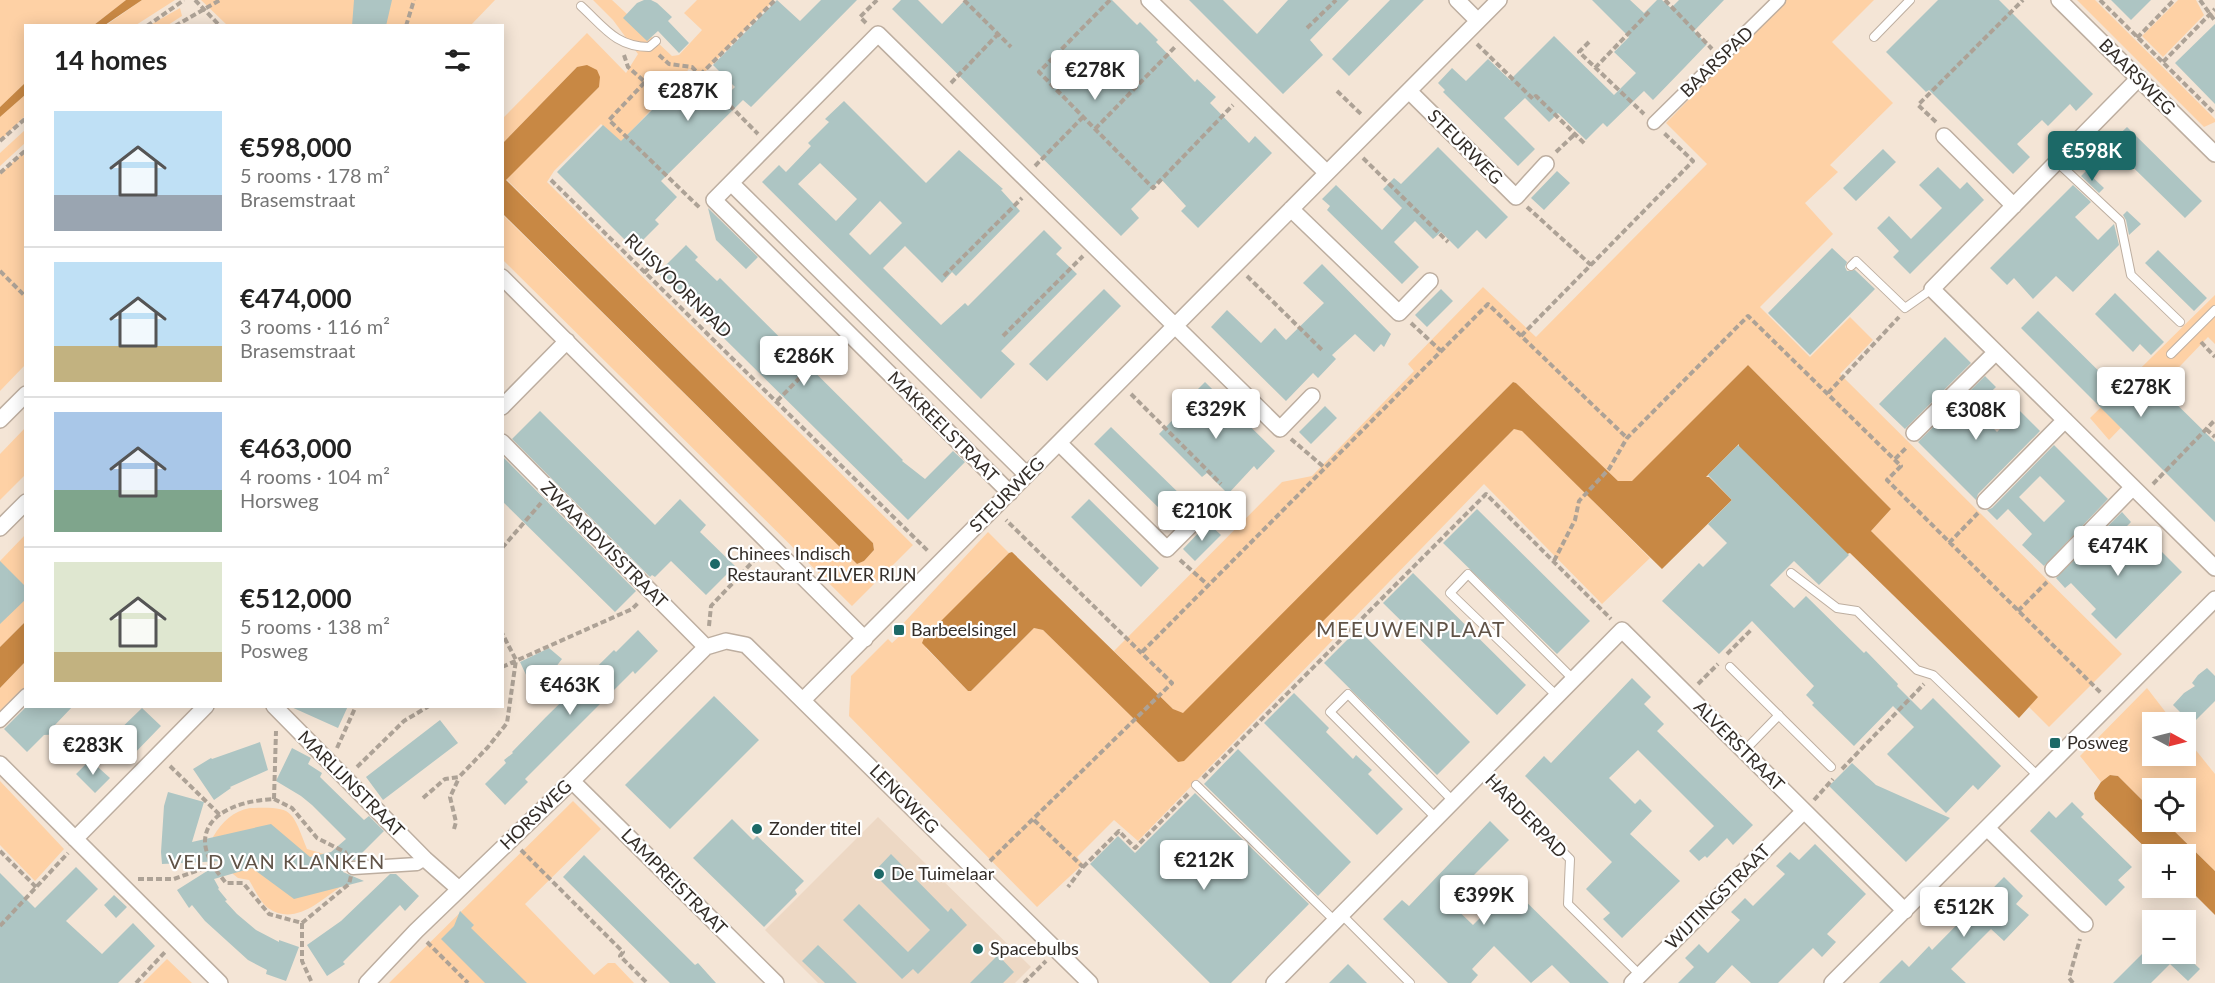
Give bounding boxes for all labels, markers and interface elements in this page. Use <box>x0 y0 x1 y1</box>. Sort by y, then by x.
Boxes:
street label: BAARSPAD <box>1675 21 1757 101</box>
street label: BAARSWEG <box>2095 34 2180 119</box>
text: 14 homes <box>54 44 167 76</box>
icon: filters <box>441 44 474 77</box>
pin: €278K <box>1053 50 1137 101</box>
text: €278K <box>1065 57 1125 81</box>
pin: €287K <box>646 71 730 122</box>
text: €287K <box>658 78 718 102</box>
street label: STEURWEG <box>1424 104 1508 188</box>
text: €598,000 <box>240 131 352 163</box>
pin: €598K <box>2050 131 2134 182</box>
icon: home <box>102 135 174 207</box>
text: €598K <box>2062 138 2122 162</box>
text: 5 rooms · 178 m² <box>240 163 390 187</box>
text: Brasemstraat <box>240 187 355 211</box>
street label: RUISVOORNPAD <box>621 229 737 342</box>
text: €474,000 <box>240 282 352 314</box>
icon: home <box>102 286 174 358</box>
text: 3 rooms · 116 m² <box>240 314 390 338</box>
pin: €286K <box>762 336 846 387</box>
text: Brasemstraat <box>240 338 355 362</box>
text: €286K <box>774 343 834 367</box>
street label: MAKREELSTRAAT <box>884 366 1004 486</box>
pin: €278K <box>2099 367 2183 418</box>
text: €278K <box>2111 374 2171 398</box>
pin: €329K <box>1174 389 1258 440</box>
pin: €308K <box>1934 390 2018 441</box>
text: €329K <box>1186 396 1246 420</box>
text: €308K <box>1946 397 2006 421</box>
text: €463,000 <box>240 432 352 464</box>
icon: home <box>102 436 174 508</box>
street label: STEURWEG <box>964 452 1048 536</box>
text: 4 rooms · 104 m² <box>240 464 390 488</box>
street label: ZWAARDVISSTRAAT <box>537 476 673 612</box>
text: Horsweg <box>240 488 319 512</box>
pin: €210K <box>1160 491 1244 542</box>
text: €210K <box>1172 498 1232 522</box>
pin: €474K <box>2076 526 2160 577</box>
text: €474K <box>2088 533 2148 557</box>
place label: Chinees Indisch Restaurant ZILVER RIJN <box>727 542 916 585</box>
marker: Chinees Indisch Restaurant ZILVER RIJN <box>708 557 722 571</box>
text: €512,000 <box>240 582 352 614</box>
icon: home <box>102 586 174 658</box>
text: 5 rooms · 138 m² <box>240 614 390 638</box>
district label: MEEUWENPLAAT <box>1316 616 1506 641</box>
place label: Barbeelsingel <box>911 618 1016 640</box>
marker: Barbeelsingel <box>892 623 906 637</box>
text: Posweg <box>240 638 308 662</box>
pin: €463K <box>528 665 612 716</box>
text: €463K <box>540 672 600 696</box>
street label: ALVERSTRAAT <box>1690 695 1790 795</box>
north arrow <box>2142 712 2196 766</box>
map controls <box>2142 712 2196 964</box>
pin: €283K <box>51 725 135 776</box>
street label: MARLIJNSTRAAT <box>294 726 410 841</box>
place label: Posweg <box>2067 731 2128 753</box>
text: €283K <box>63 732 123 756</box>
marker: Posweg <box>2048 736 2062 750</box>
street label: LENGWEG <box>866 759 944 837</box>
street label: HARDERPAD <box>1481 769 1572 862</box>
street label: HORSWEG <box>495 775 576 854</box>
button: locate <box>2142 778 2196 832</box>
place label: Zonder titel <box>769 817 861 839</box>
marker: Zonder titel <box>750 822 764 836</box>
street label: LAMPREISTRAAT <box>617 824 733 939</box>
street label: WIJTINGSTRAAT <box>1660 839 1775 953</box>
pin: €212K <box>1162 840 1246 891</box>
button: + <box>2142 844 2196 898</box>
text: €212K <box>1174 847 1234 871</box>
district label: VELD VAN KLANKEN <box>168 849 386 873</box>
place label: De Tuimelaar <box>891 862 995 884</box>
marker: De Tuimelaar <box>872 867 886 881</box>
pin: €399K <box>1442 875 1526 926</box>
text: €399K <box>1454 882 1514 906</box>
pin: €512K <box>1922 887 2006 938</box>
text: €512K <box>1934 894 1994 918</box>
button: − <box>2142 910 2196 964</box>
place label: Spacebulbs <box>990 937 1079 959</box>
marker: Spacebulbs <box>971 942 985 956</box>

